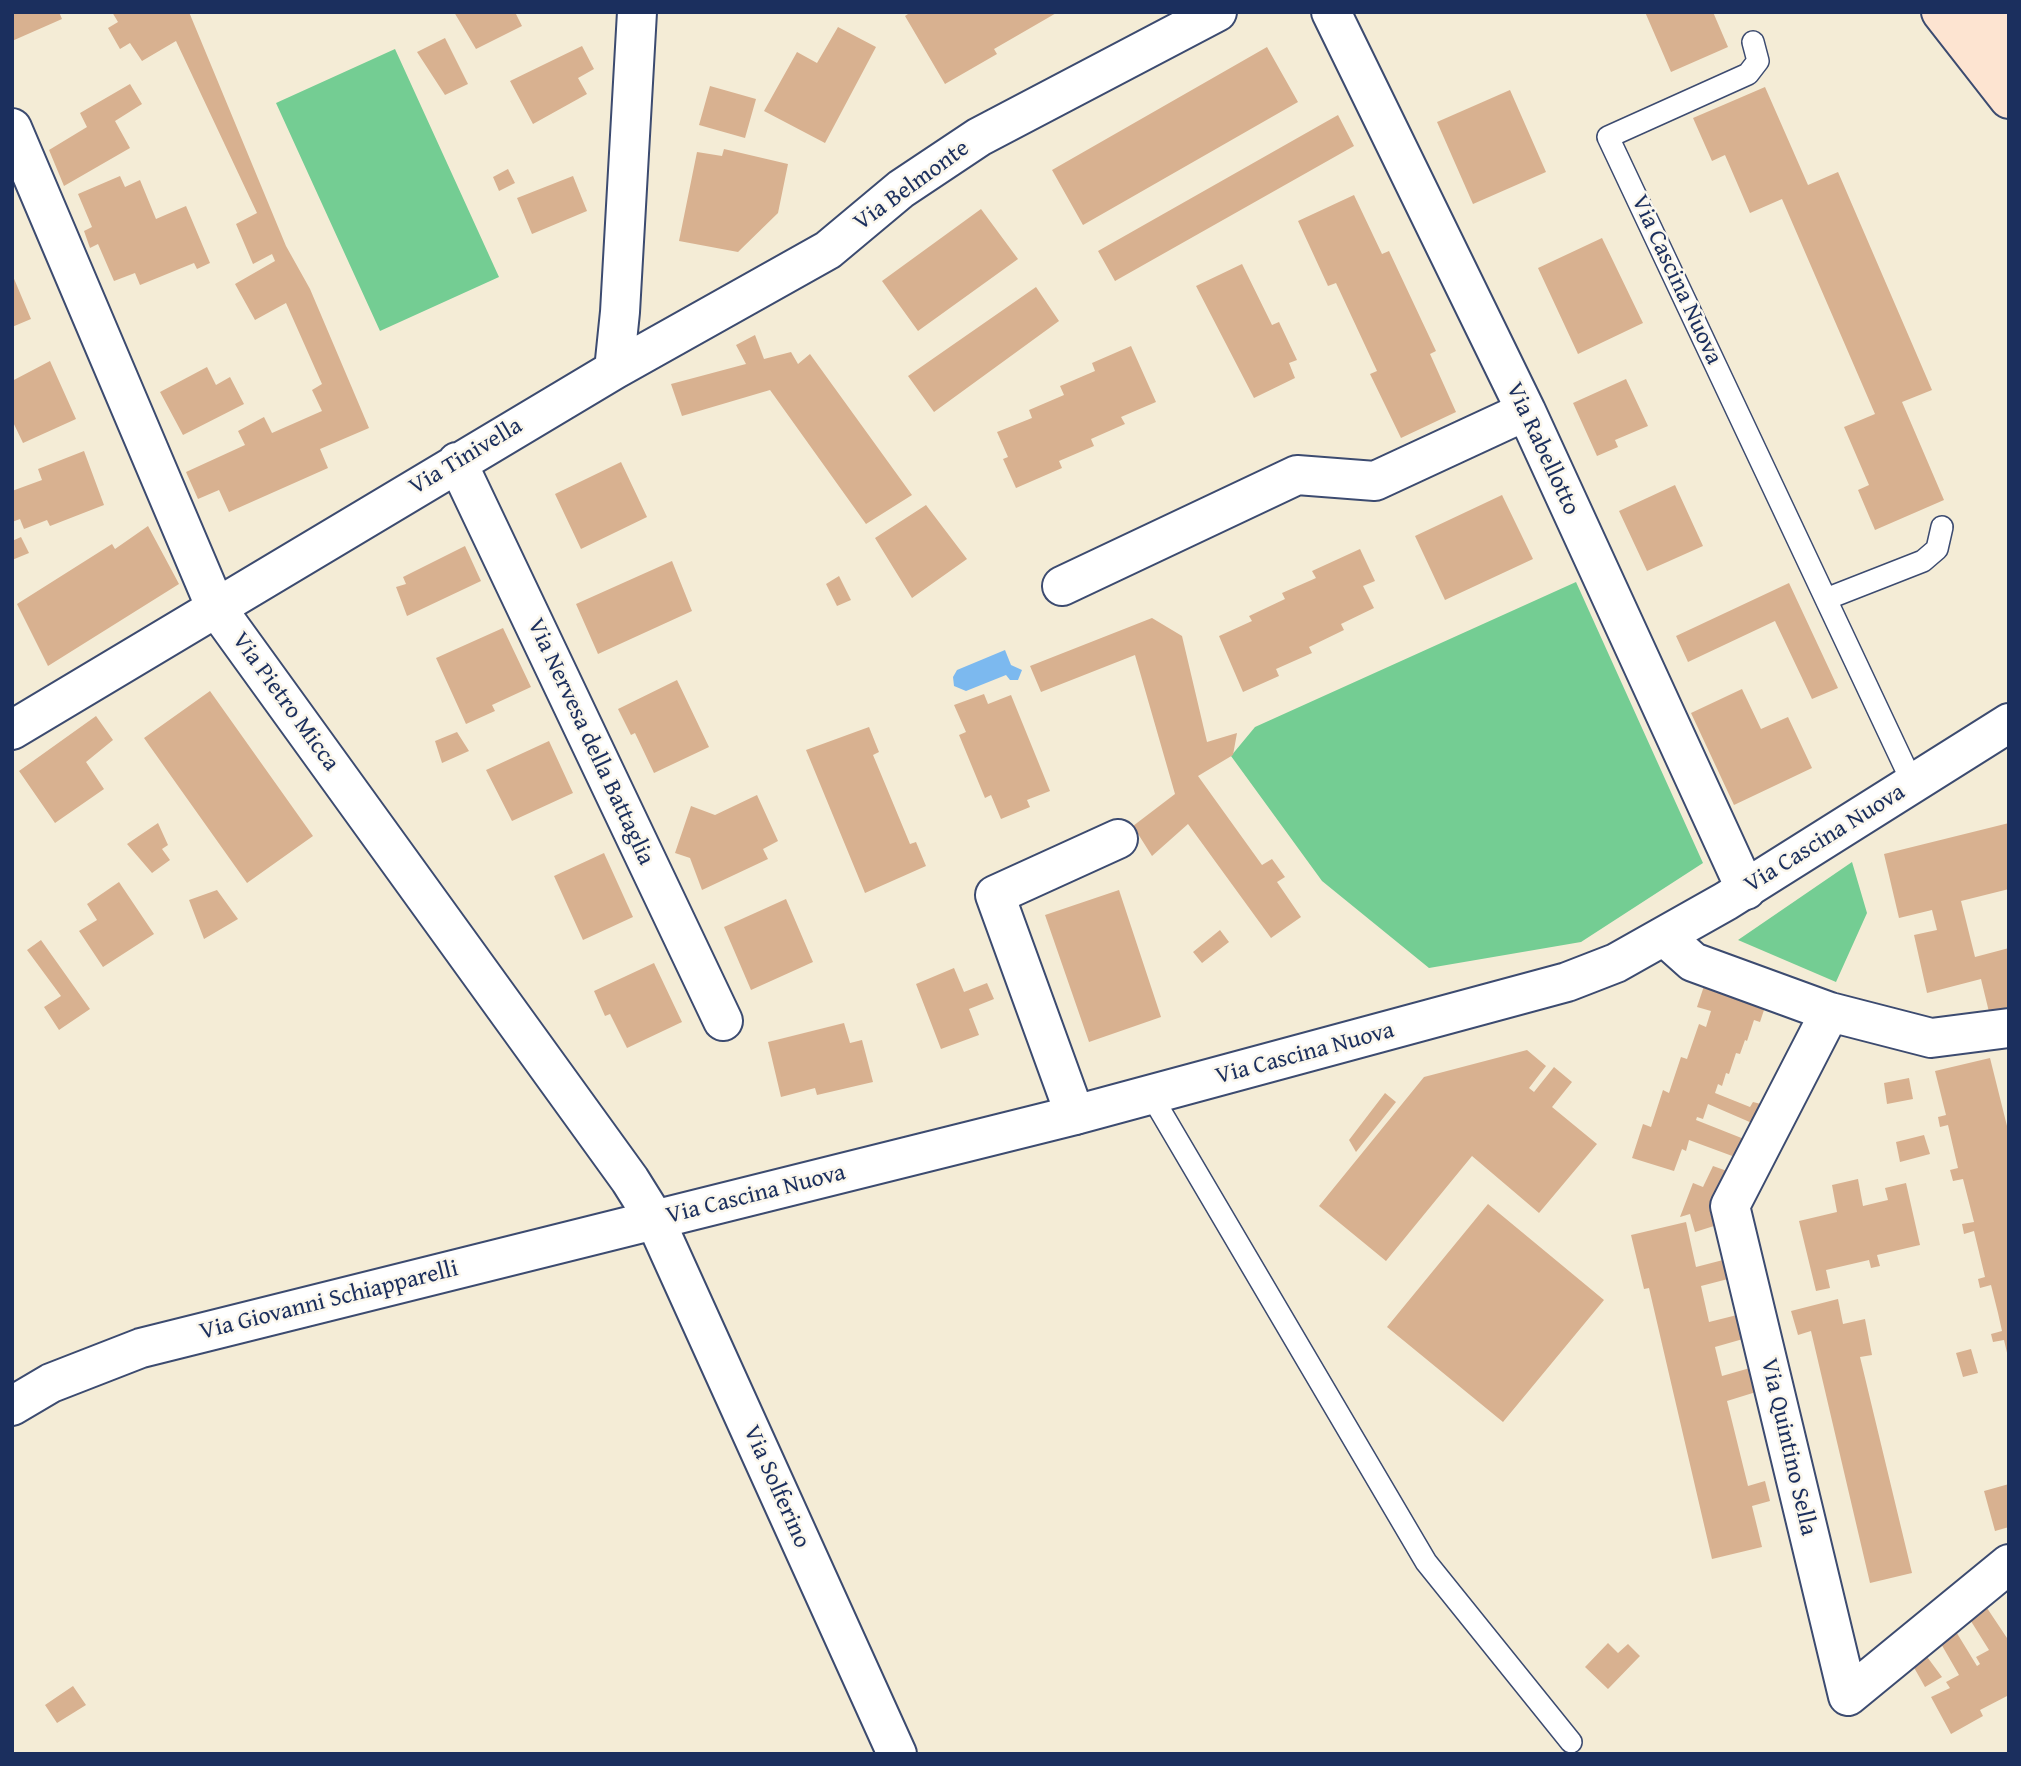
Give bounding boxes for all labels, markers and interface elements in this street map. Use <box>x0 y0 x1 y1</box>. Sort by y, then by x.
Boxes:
street label: Via Belmonte <box>849 134 975 238</box>
street label: Via Cascina Nuova <box>1624 191 1728 369</box>
street label: Via Rabellotto <box>1499 378 1585 520</box>
street label: Via Tinivella <box>404 412 528 502</box>
street label: Via Nervesa della Battaglia <box>520 614 660 870</box>
street label: Via Pietro Micca <box>225 627 345 777</box>
street label: Via Cascina Nuova <box>1739 778 1911 900</box>
street label: Via Cascina Nuova <box>1213 1016 1397 1092</box>
street label: Via Cascina Nuova <box>663 1159 849 1231</box>
street label: Via Giovanni Schiapparelli <box>197 1255 461 1347</box>
street label: Via Quintino Sella <box>1754 1356 1822 1538</box>
street label: Via Solferino <box>736 1421 816 1553</box>

